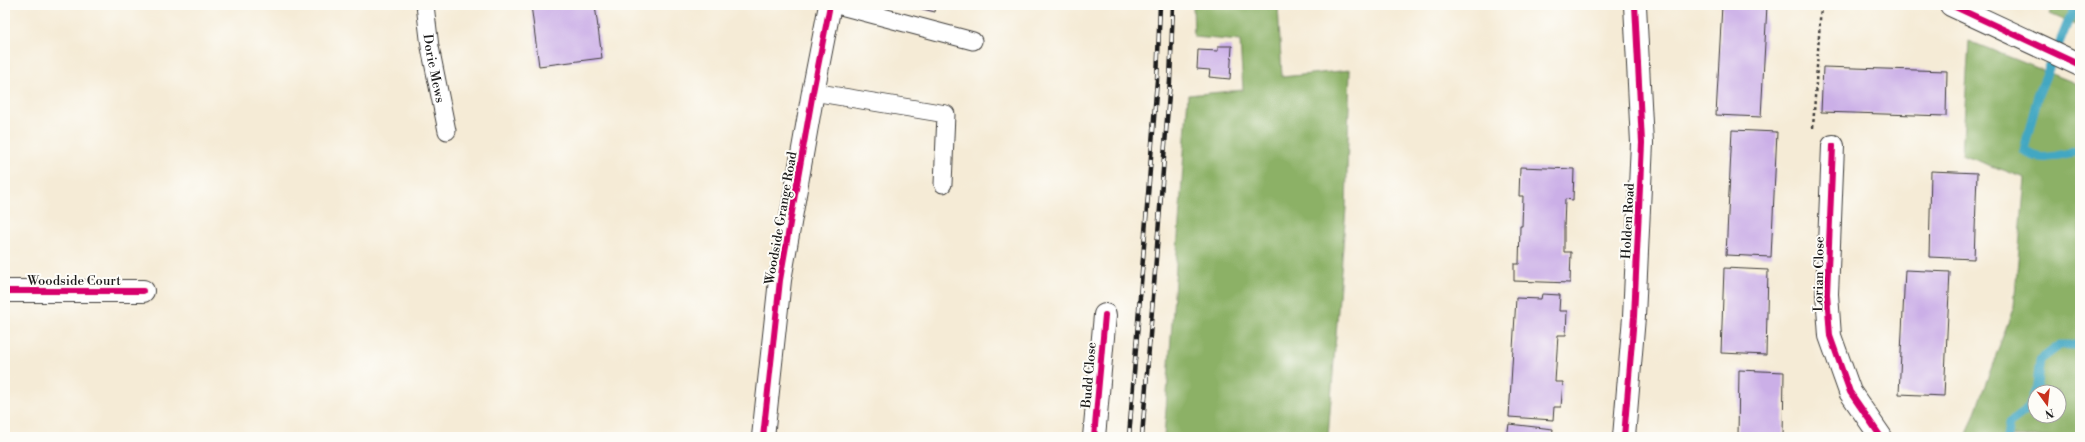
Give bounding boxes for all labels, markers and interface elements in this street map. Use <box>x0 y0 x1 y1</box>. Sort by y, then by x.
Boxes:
street label: Dorie Mews <box>420 33 448 105</box>
street label: Woodside Grange Road <box>761 150 801 287</box>
street label: Holden Road <box>1618 182 1638 259</box>
street label: Lorian Close <box>1810 236 1828 312</box>
street label: Woodside Court <box>26 273 121 289</box>
street label: Budd Close <box>1078 341 1100 410</box>
north arrow <box>2027 384 2067 424</box>
text: N <box>2043 405 2055 421</box>

